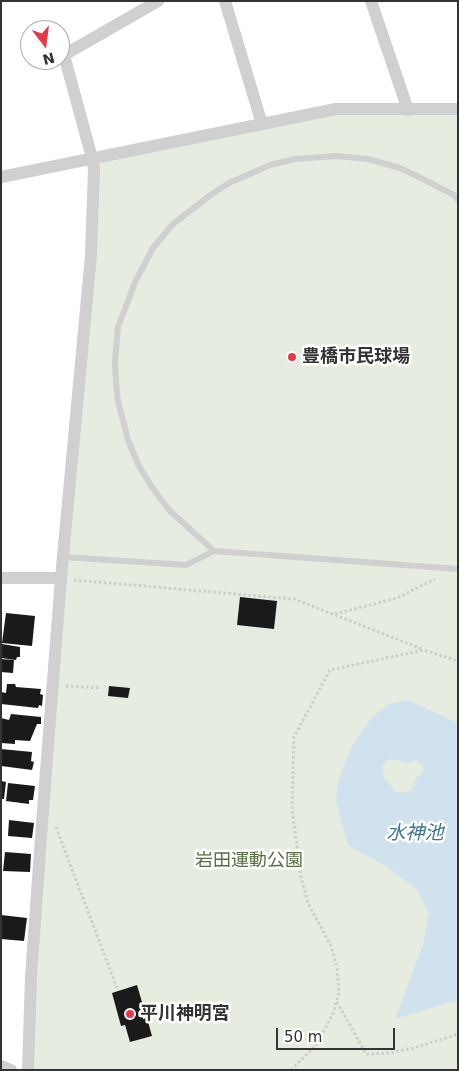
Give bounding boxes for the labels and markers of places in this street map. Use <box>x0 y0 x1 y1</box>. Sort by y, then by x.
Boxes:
place label: 豊橋市民球場 <box>302 346 410 368</box>
marker: 豊橋市民球場 <box>286 351 298 363</box>
place label: 平川神明宮 <box>140 1003 230 1025</box>
marker: 平川神明宮 <box>124 1008 136 1020</box>

